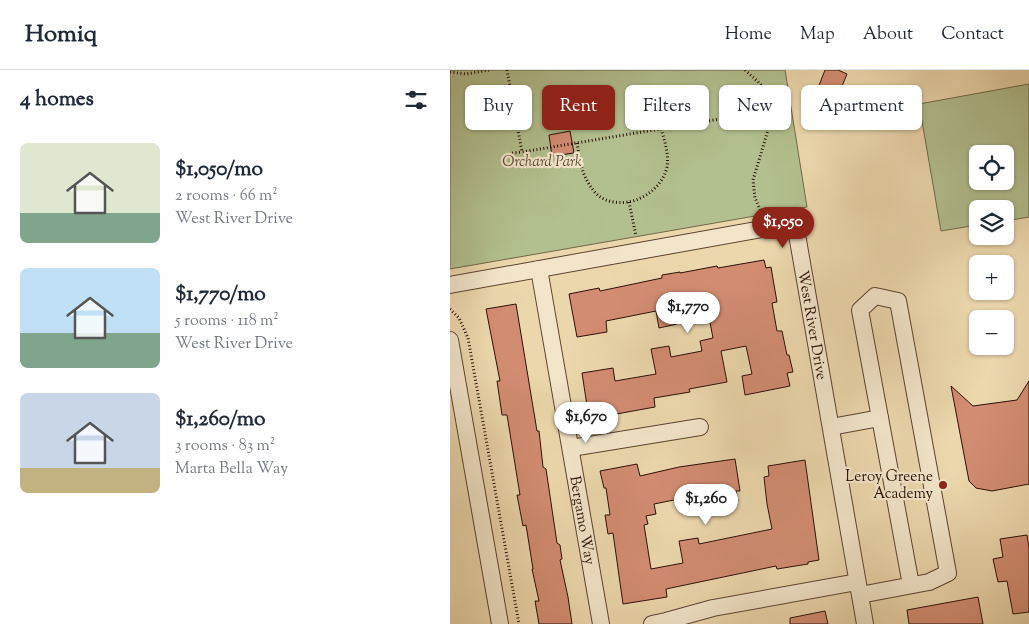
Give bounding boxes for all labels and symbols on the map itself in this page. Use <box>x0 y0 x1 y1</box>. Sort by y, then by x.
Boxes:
park label: Orchard Park <box>502 152 582 173</box>
pin: $1,050 <box>742 206 824 249</box>
street label: West River Drive <box>791 269 831 382</box>
pin: $1,770 <box>647 292 729 334</box>
pin: $1,670 <box>545 402 627 444</box>
place label: Leroy Greene Academy <box>845 467 934 505</box>
street label: Bergamo Way <box>563 474 600 567</box>
marker: Leroy Greene Academy <box>937 479 949 491</box>
pin: $1,260 <box>665 484 747 526</box>

